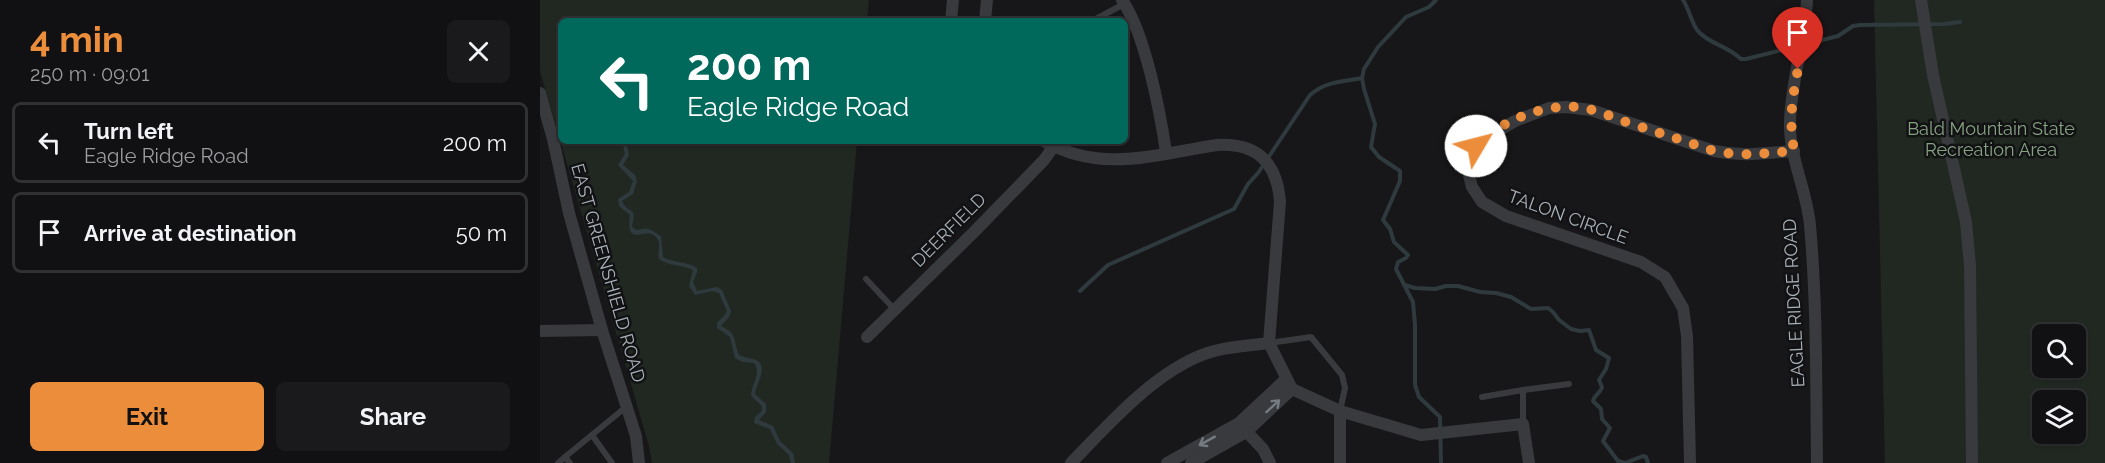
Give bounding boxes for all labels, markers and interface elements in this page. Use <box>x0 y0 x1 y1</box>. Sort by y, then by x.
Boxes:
pin <box>1772 7 1823 69</box>
icon: arrive <box>1781 16 1814 49</box>
text: 4 min <box>30 18 124 60</box>
button: close <box>447 20 510 83</box>
text: 200 m <box>687 41 811 90</box>
icon: left <box>588 42 666 120</box>
text: 250 m · 09:01 <box>30 62 150 86</box>
text: Eagle Ridge Road <box>687 91 909 122</box>
position arrow <box>1444 114 1508 178</box>
text: Turn left <box>84 118 174 144</box>
park label: Bald Mountain State Recreation Area <box>1907 118 2075 160</box>
icon: left <box>33 126 66 159</box>
text: 200 m <box>443 130 507 156</box>
text: Eagle Ridge Road <box>84 144 249 168</box>
street label: EAST GREENSHIELD ROAD <box>567 161 650 385</box>
street label: TALON CIRCLE <box>1505 185 1631 248</box>
street label: DEERFIELD <box>907 188 990 271</box>
icon: arrive <box>33 216 66 249</box>
street label: EAGLE RIDGE ROAD <box>1779 218 1808 388</box>
text: Arrive at destination <box>84 220 297 246</box>
text: 50 m <box>456 220 507 246</box>
map controls <box>2032 324 2086 444</box>
button: search <box>2032 324 2086 378</box>
button: Exit <box>30 382 264 451</box>
button: Share <box>276 382 510 451</box>
button: layers <box>2032 390 2086 444</box>
one-way arrow <box>1266 399 1281 414</box>
one-way arrow <box>1199 435 1216 447</box>

